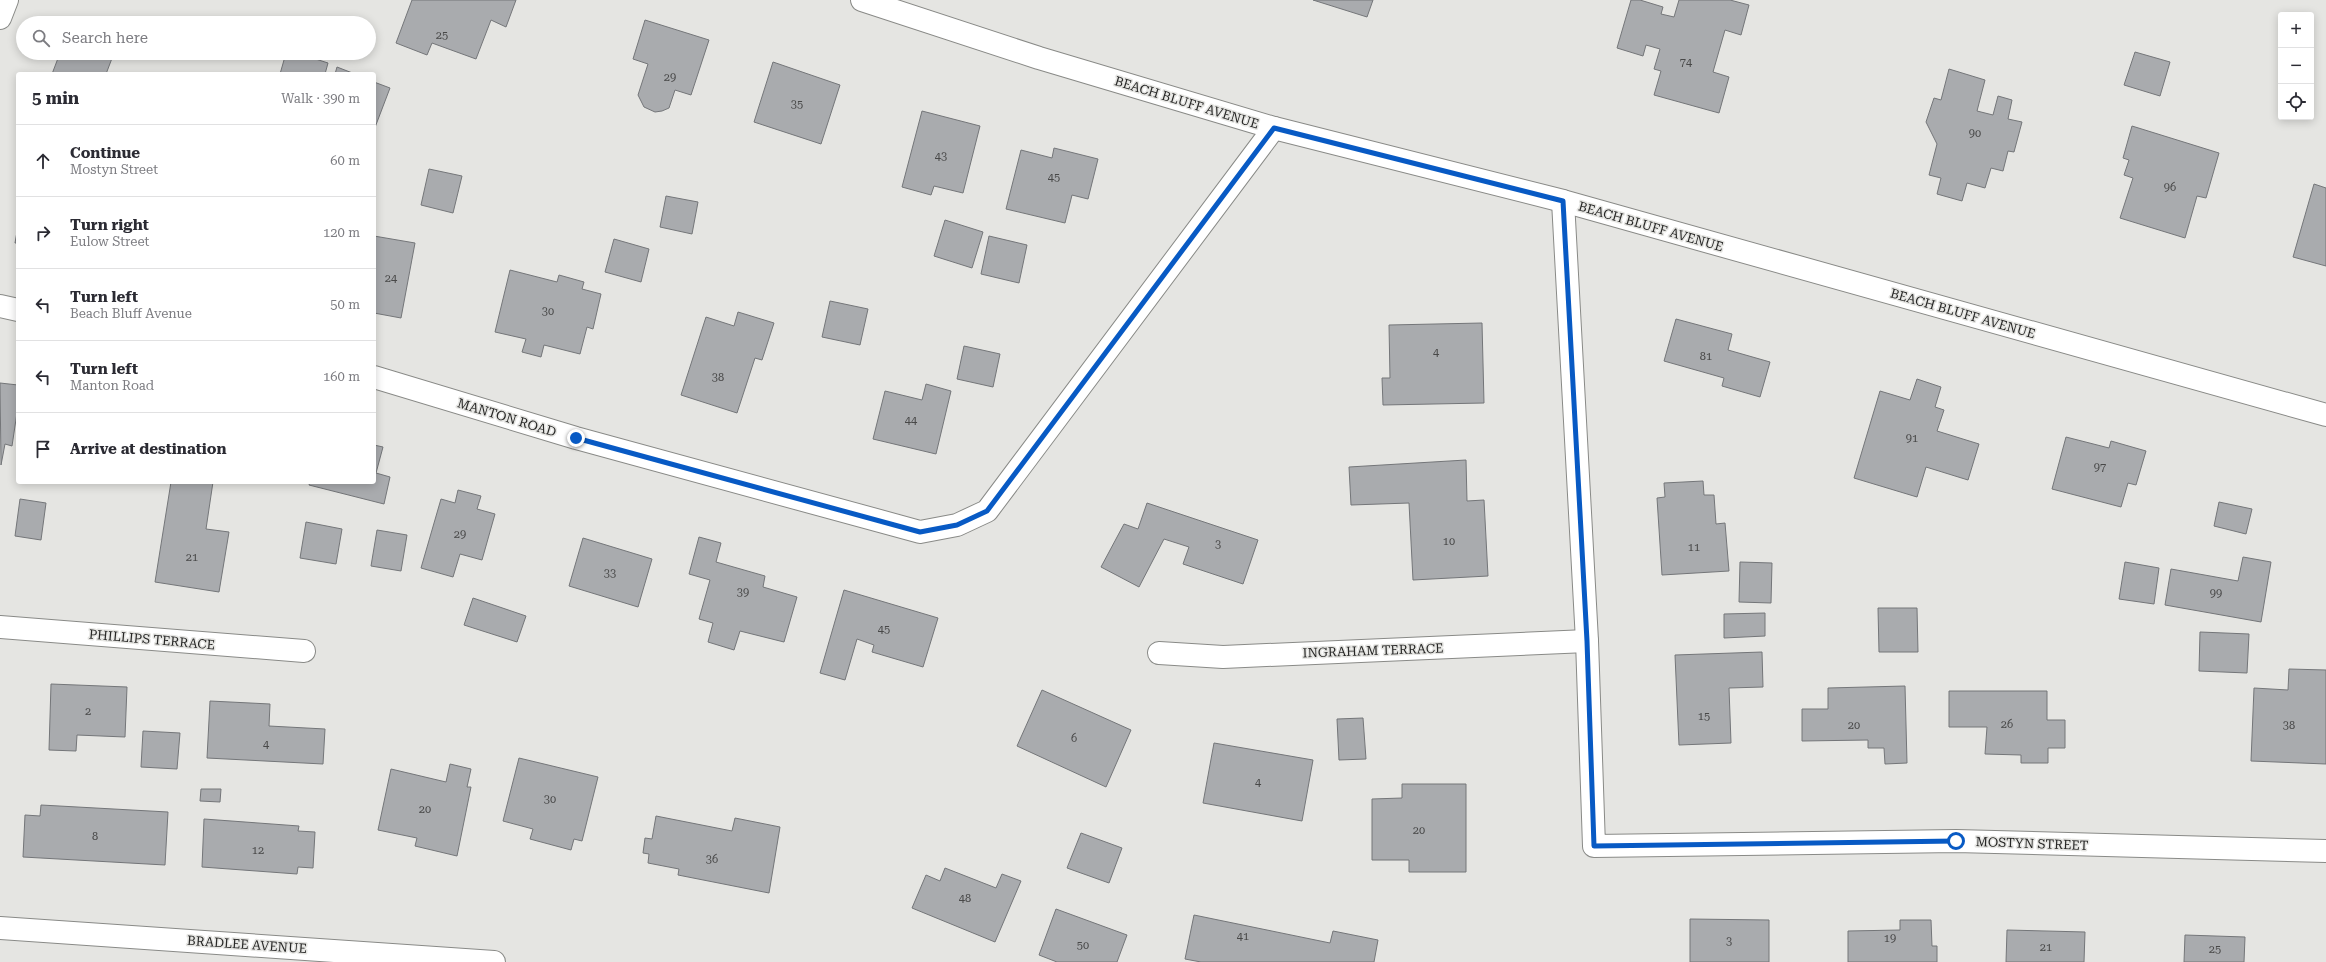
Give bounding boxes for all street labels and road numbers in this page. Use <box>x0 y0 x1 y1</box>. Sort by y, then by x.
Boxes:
street label: BEACH BLUFF AVENUE <box>1113 73 1261 132</box>
street label: BEACH BLUFF AVENUE <box>1577 199 1725 254</box>
street label: BEACH BLUFF AVENUE <box>1889 286 2037 341</box>
street label: MANTON ROAD <box>456 395 558 440</box>
street label: PHILLIPS TERRACE <box>88 627 216 652</box>
street label: INGRAHAM TERRACE <box>1302 641 1444 660</box>
street label: MOSTYN STREET <box>1975 834 2089 853</box>
street label: BRADLEE AVENUE <box>187 933 307 956</box>

